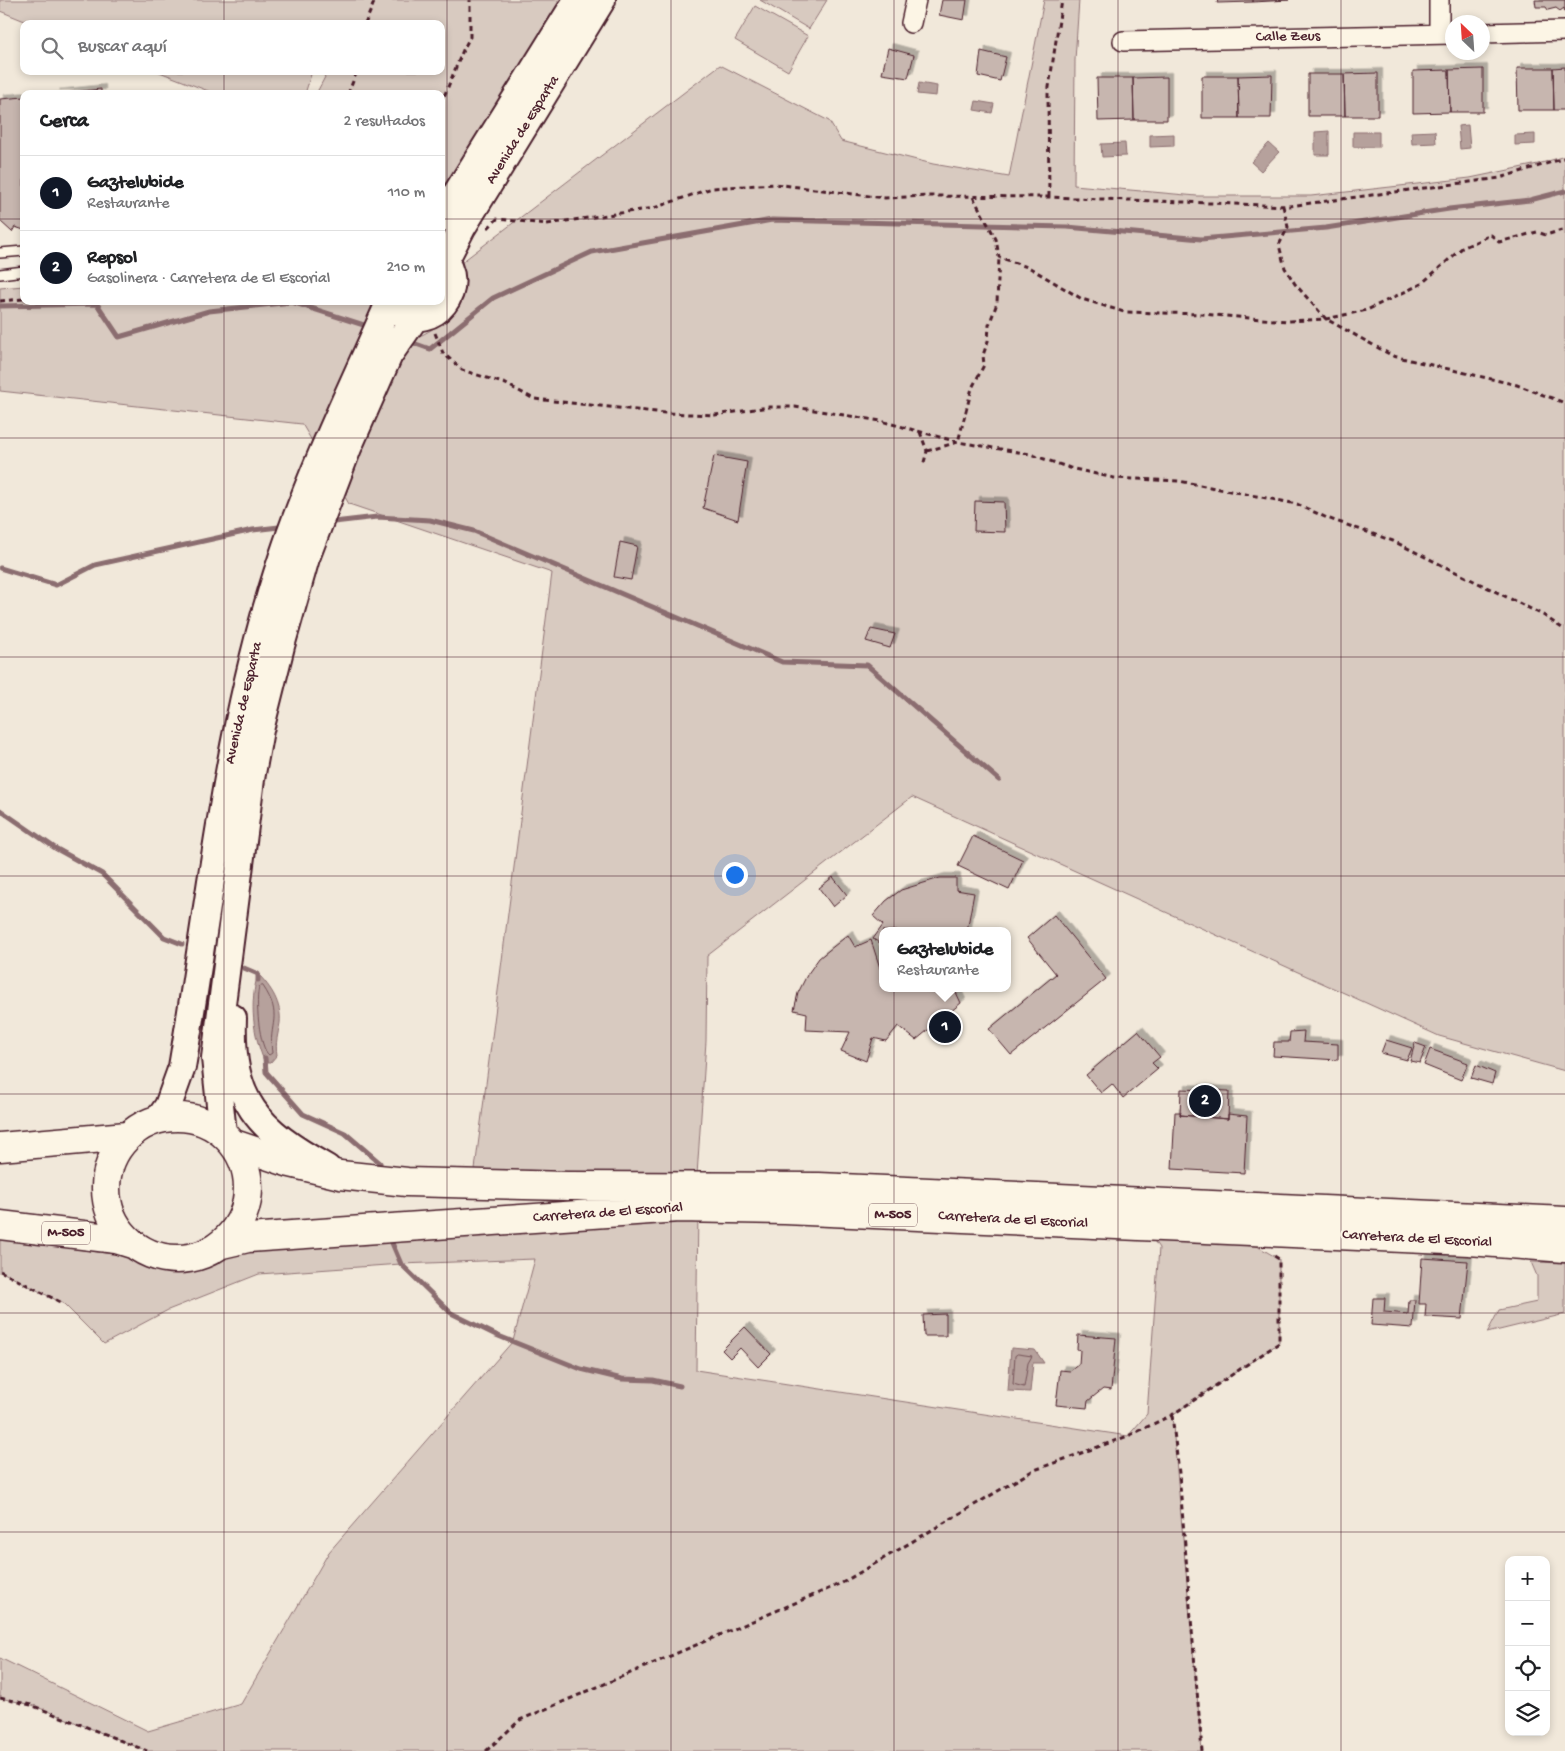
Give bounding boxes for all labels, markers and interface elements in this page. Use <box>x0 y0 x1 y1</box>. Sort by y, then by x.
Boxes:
north arrow <box>1445 15 1490 60</box>
search box <box>20 20 445 75</box>
street label: Calle Zeus <box>1256 27 1321 47</box>
icon: search <box>38 34 66 62</box>
text: Buscar aquí <box>78 36 167 59</box>
street label: Avenida de Esparta <box>482 72 564 188</box>
text: Cerca <box>40 110 88 135</box>
text: 2 resultados <box>344 113 425 132</box>
text: Gaztelubide <box>87 172 184 195</box>
text: 1 <box>53 184 59 203</box>
text: 110 m <box>388 184 425 203</box>
text: Restaurante <box>87 195 169 214</box>
text: Repsol <box>87 247 137 270</box>
text: 2 <box>52 259 60 278</box>
text: 210 m <box>386 259 425 278</box>
text: Gasolinera · Carretera de El Escorial <box>87 270 330 289</box>
street label: Avenida de Esparta <box>221 640 267 766</box>
your location <box>722 862 748 888</box>
popup <box>879 927 1011 992</box>
text: Gaztelubide <box>897 939 993 962</box>
text: Restaurante <box>897 962 979 981</box>
pin: 1 <box>929 1008 961 1046</box>
pin: 2 <box>1189 1082 1221 1120</box>
street label: Carretera de El Escorial <box>533 1199 683 1227</box>
road number: M-505 <box>869 1204 917 1226</box>
street label: Carretera de El Escorial <box>938 1207 1088 1233</box>
road number: M-505 <box>42 1222 90 1244</box>
street label: Carretera de El Escorial <box>1342 1226 1492 1252</box>
map controls <box>1505 1556 1550 1736</box>
button: + <box>1505 1556 1550 1601</box>
button: − <box>1505 1601 1550 1646</box>
button: locate <box>1505 1646 1550 1691</box>
button: layers <box>1505 1691 1550 1736</box>

